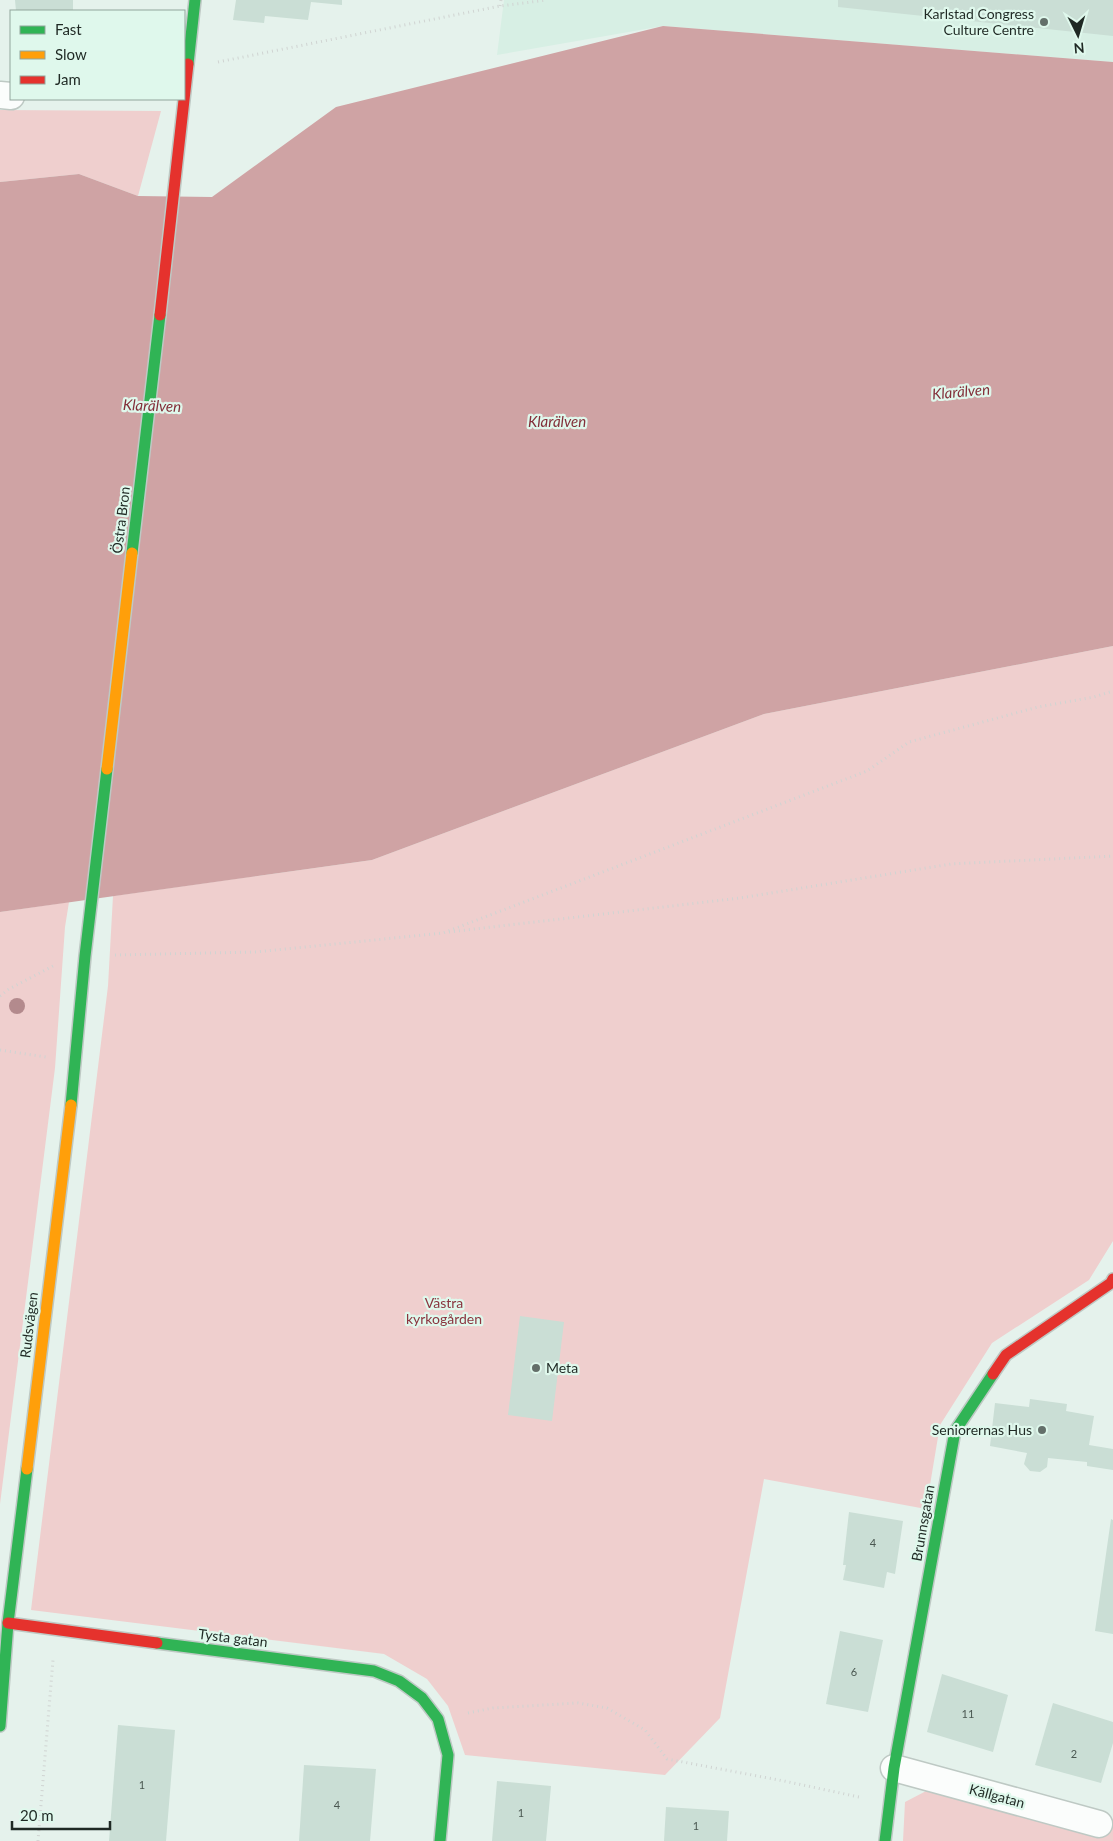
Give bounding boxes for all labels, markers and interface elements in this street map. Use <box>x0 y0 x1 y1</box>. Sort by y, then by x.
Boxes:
place label: Karlstad Congress Culture Centre <box>923 5 1034 38</box>
legend <box>10 10 185 100</box>
north arrow <box>1053 10 1103 60</box>
marker: Karlstad Congress Culture Centre <box>1038 16 1050 28</box>
text: Fast <box>55 20 82 38</box>
text: N <box>1073 40 1085 57</box>
text: Slow <box>55 45 87 63</box>
text: Jam <box>55 70 81 88</box>
water label: Klarälven <box>931 379 991 403</box>
water label: Klarälven <box>123 395 181 415</box>
water label: Klarälven <box>528 412 586 430</box>
street label: Östra Bron <box>108 486 133 554</box>
street label: Rudsvägen <box>16 1291 41 1359</box>
park label: Västra kyrkogården <box>406 1294 482 1327</box>
place label: Meta <box>546 1359 578 1376</box>
marker: Meta <box>530 1362 542 1374</box>
place label: Seniorernas Hus <box>932 1421 1032 1438</box>
marker: Seniorernas Hus <box>1036 1424 1048 1436</box>
street label: Brunnsgatan <box>907 1483 938 1562</box>
house number: 4 <box>870 1536 877 1549</box>
street label: Tysta gatan <box>197 1625 269 1650</box>
house number: 6 <box>851 1665 857 1678</box>
house number: 11 <box>962 1707 974 1720</box>
house number: 2 <box>1071 1747 1077 1760</box>
house number: 1 <box>139 1778 145 1791</box>
street label: Källgatan <box>968 1780 1027 1811</box>
scale bar <box>12 1798 110 1830</box>
house number: 4 <box>334 1798 341 1811</box>
text: 20 m <box>20 1806 54 1824</box>
house number: 1 <box>518 1806 524 1819</box>
house number: 1 <box>693 1819 699 1832</box>

